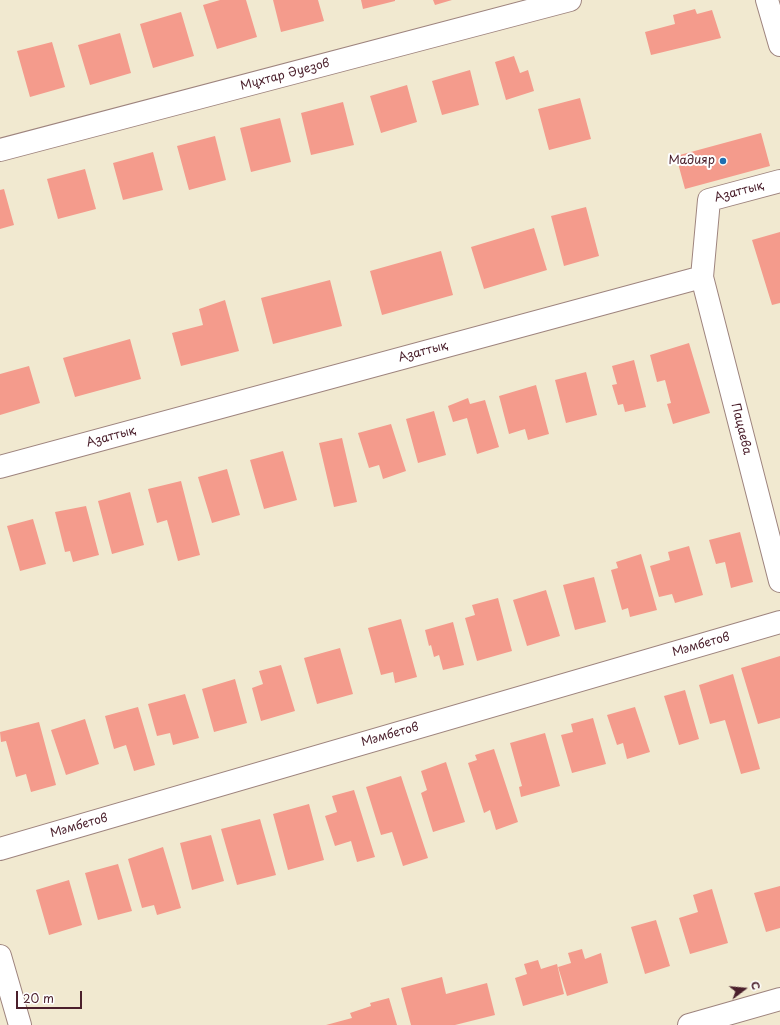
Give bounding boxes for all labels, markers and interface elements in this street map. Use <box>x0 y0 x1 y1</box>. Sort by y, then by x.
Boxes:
street label: Мұхтар Әуезов <box>239 56 331 94</box>
place label: Мадияр <box>668 154 715 168</box>
marker: Мадияр <box>718 156 728 166</box>
street label: Азаттық <box>713 179 765 205</box>
street label: Азаттық <box>397 339 449 365</box>
street label: Пацаева <box>728 402 754 456</box>
street label: Азаттық <box>85 424 137 450</box>
street label: Мәмбетов <box>671 630 731 660</box>
street label: Мәмбетов <box>360 720 420 750</box>
street label: Мәмбетов <box>49 811 109 841</box>
north arrow <box>724 969 764 1009</box>
text: С <box>747 979 765 992</box>
scale bar <box>18 983 84 1009</box>
text: 20 m <box>23 989 54 1007</box>

